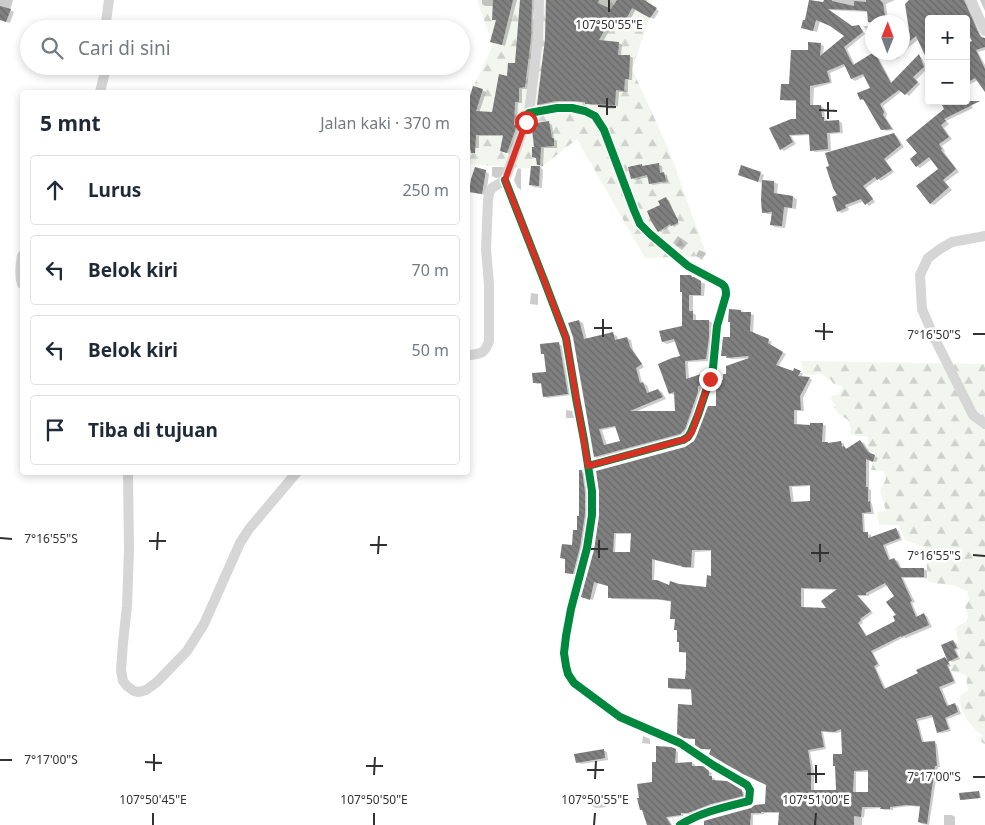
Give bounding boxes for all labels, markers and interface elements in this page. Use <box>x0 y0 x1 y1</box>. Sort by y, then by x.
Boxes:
north arrow <box>865 15 910 60</box>
map controls <box>925 15 970 105</box>
button: + <box>925 15 970 60</box>
text: 107°50'55"E <box>575 16 643 33</box>
search box <box>20 20 470 75</box>
icon: search <box>38 34 66 62</box>
text: Cari di sini <box>78 35 171 61</box>
button: − <box>925 60 970 105</box>
text: 5 mnt <box>40 109 101 137</box>
route start <box>515 111 538 134</box>
text: Jalan kaki · 370 m <box>320 112 450 134</box>
icon: ahead <box>41 176 69 204</box>
text: Lurus <box>88 177 141 203</box>
text: 250 m <box>402 179 449 201</box>
icon: left <box>41 256 69 284</box>
text: Belok kiri <box>88 257 178 283</box>
text: 70 m <box>412 259 449 281</box>
text: 7°16'50"S <box>907 326 961 343</box>
icon: left <box>41 336 69 364</box>
text: Belok kiri <box>88 337 178 363</box>
text: 50 m <box>412 339 449 361</box>
route end <box>699 368 722 391</box>
icon: arrive <box>41 416 69 444</box>
text: Tiba di tujuan <box>88 417 218 443</box>
text: 7°16'55"S <box>24 530 78 547</box>
text: 7°16'55"S <box>907 547 961 564</box>
text: 7°17'00"S <box>24 751 78 768</box>
text: 7°17'00"S <box>907 768 961 785</box>
text: 107°50'45"E <box>119 791 187 808</box>
text: 107°50'50"E <box>340 791 408 808</box>
text: 107°50'55"E <box>561 791 629 808</box>
text: 107°51'00"E <box>782 791 850 808</box>

